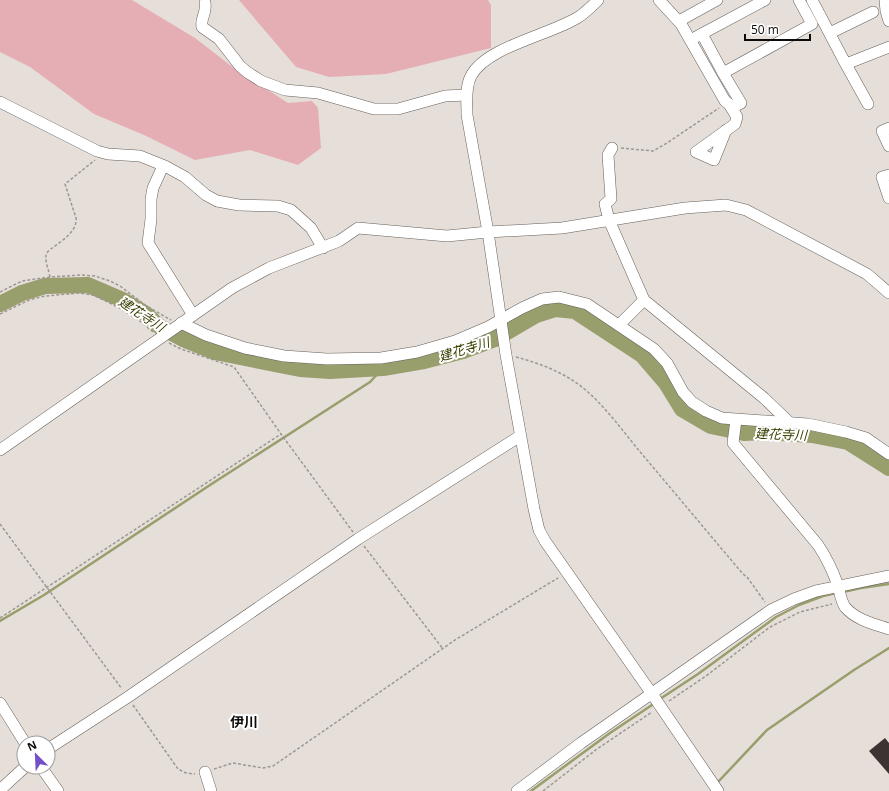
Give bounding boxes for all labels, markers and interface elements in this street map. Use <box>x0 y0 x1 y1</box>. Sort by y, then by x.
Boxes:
scale bar <box>745 16 810 42</box>
text: 50 m <box>751 21 779 38</box>
water label: 建花寺川 <box>115 292 170 337</box>
water label: 建花寺川 <box>436 332 493 365</box>
water label: 建花寺川 <box>755 424 809 444</box>
district label: 伊川 <box>230 712 258 731</box>
north arrow <box>16 735 56 775</box>
text: N <box>25 737 39 754</box>

